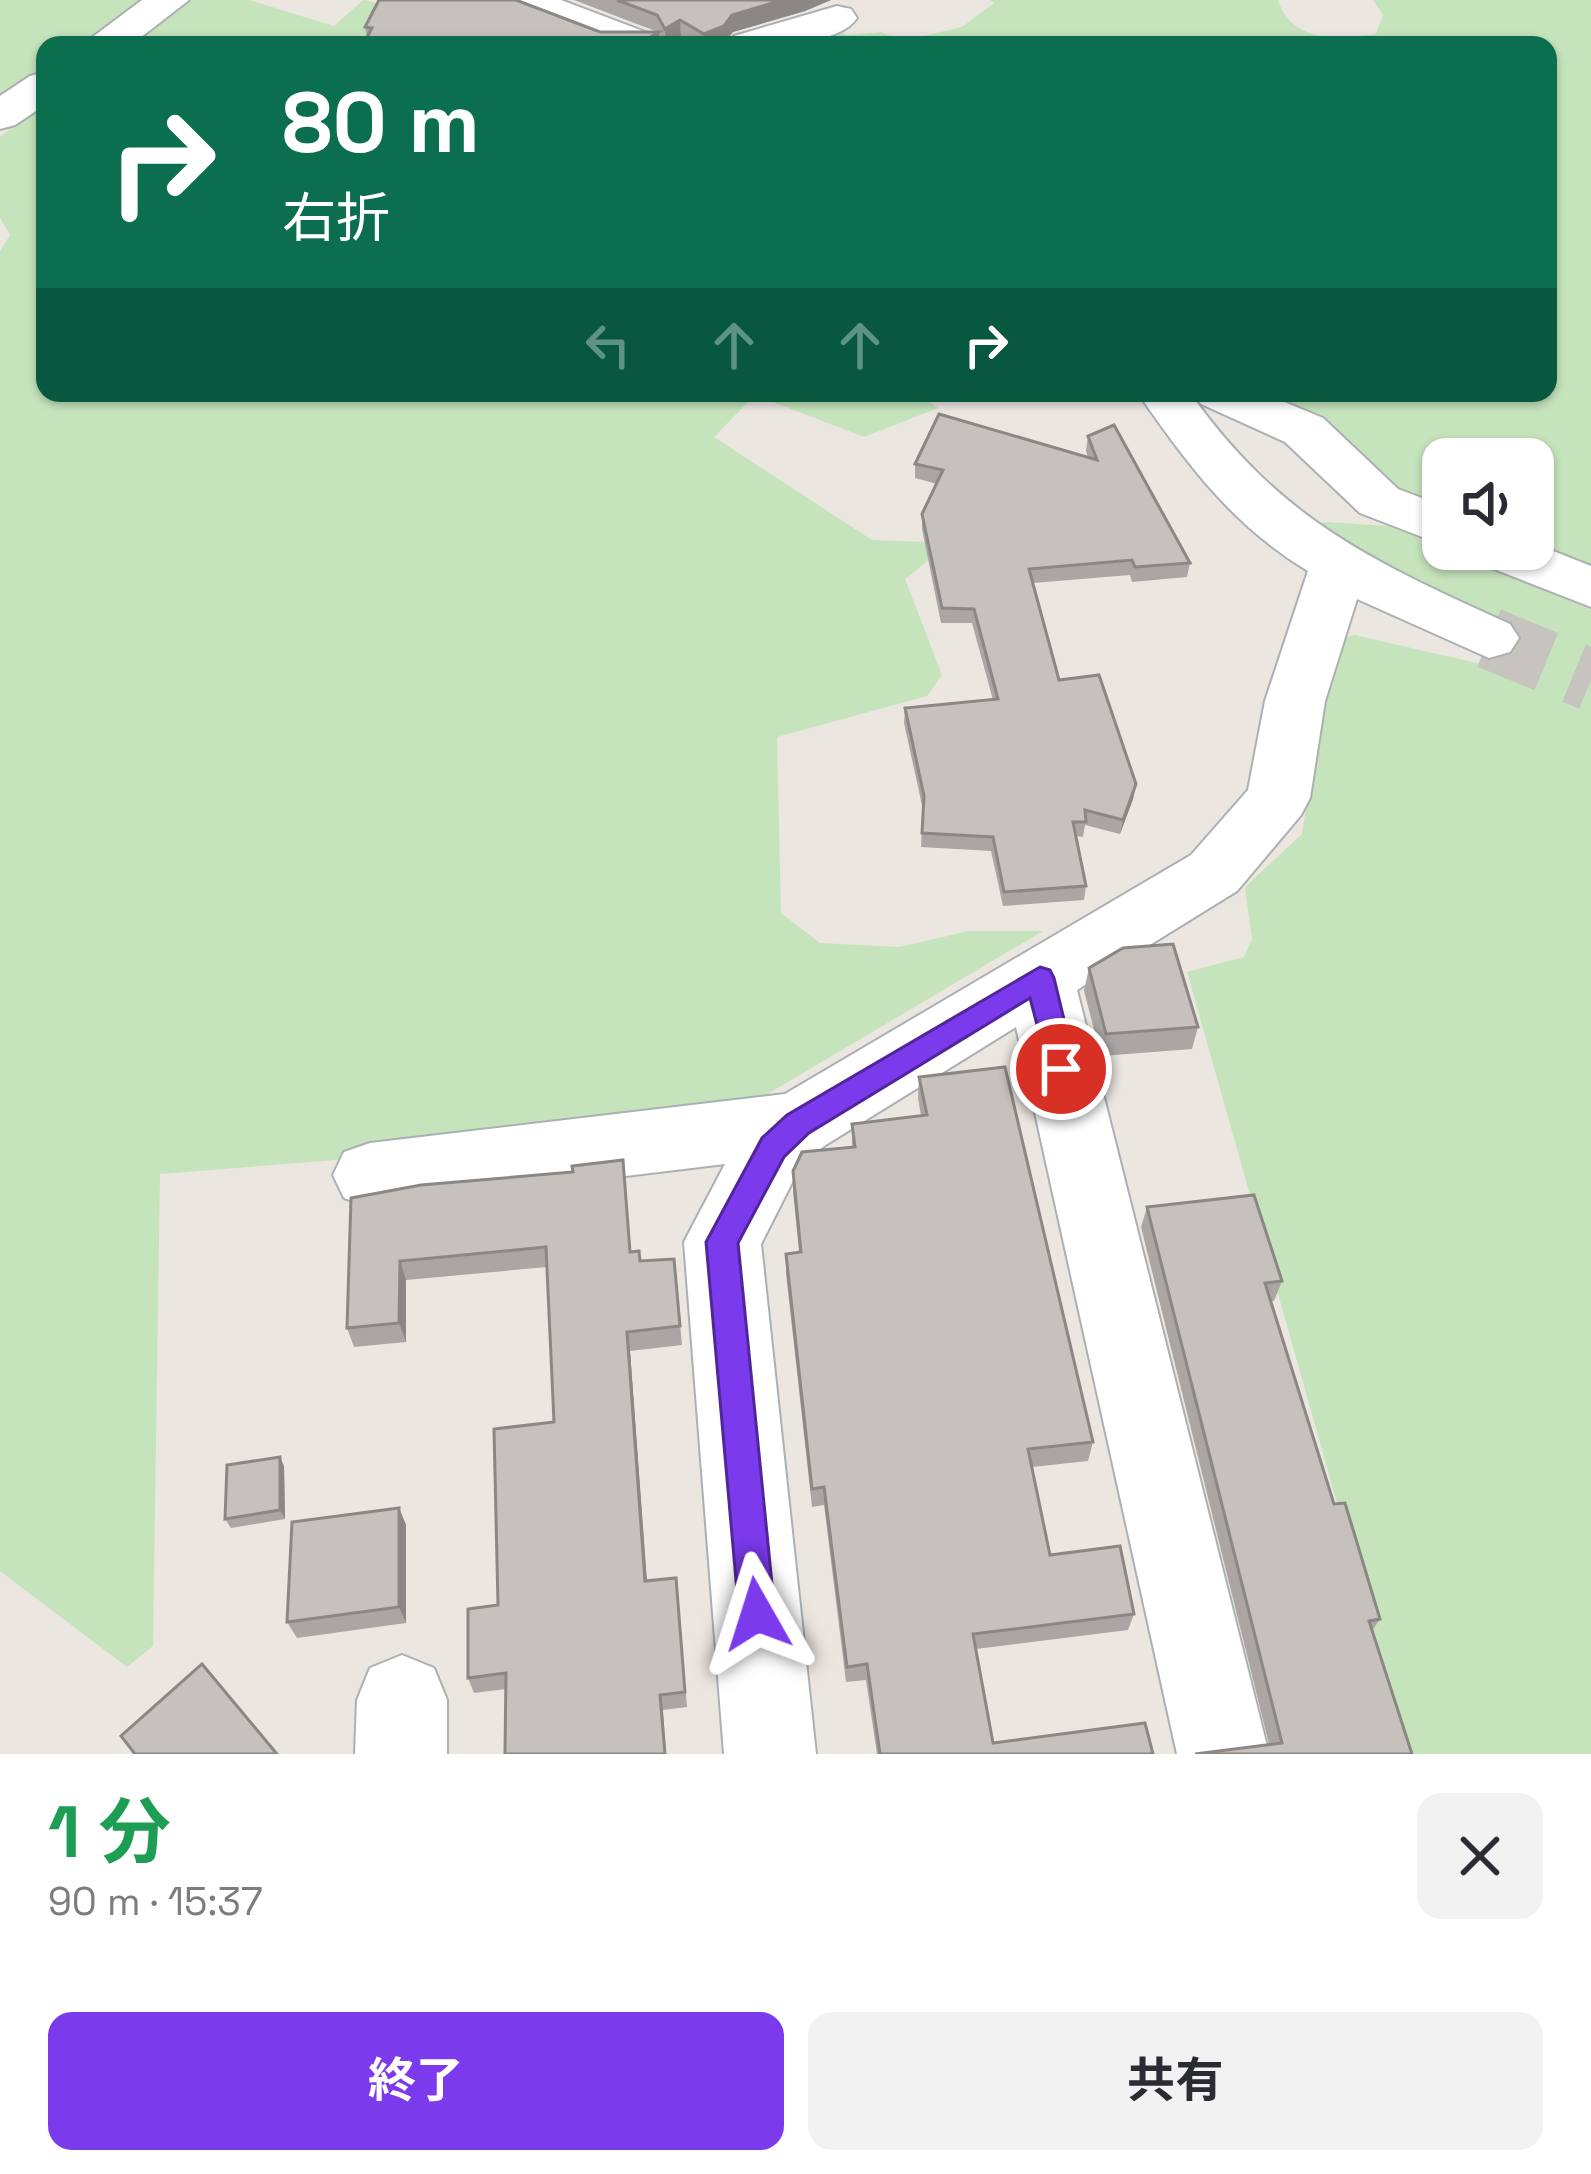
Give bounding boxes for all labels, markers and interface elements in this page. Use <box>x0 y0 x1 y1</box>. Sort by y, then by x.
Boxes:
text: 80 m <box>282 69 480 177</box>
icon: right <box>84 84 240 240</box>
text: 右折 <box>282 184 390 253</box>
icon: left <box>575 312 641 378</box>
icon: ahead <box>701 312 767 378</box>
icon: ahead <box>827 312 893 378</box>
icon: right <box>953 312 1019 378</box>
map controls <box>1422 438 1554 570</box>
button: sound <box>1422 438 1554 570</box>
pin <box>1010 1018 1112 1120</box>
icon: arrive <box>1028 1036 1094 1102</box>
position arrow <box>694 1551 820 1677</box>
text: 1 分 <box>48 1786 171 1878</box>
button: close <box>1417 1793 1543 1919</box>
text: 90 m · 15:37 <box>48 1877 263 1926</box>
button: 終了 <box>48 2012 784 2150</box>
button: 共有 <box>808 2012 1543 2150</box>

